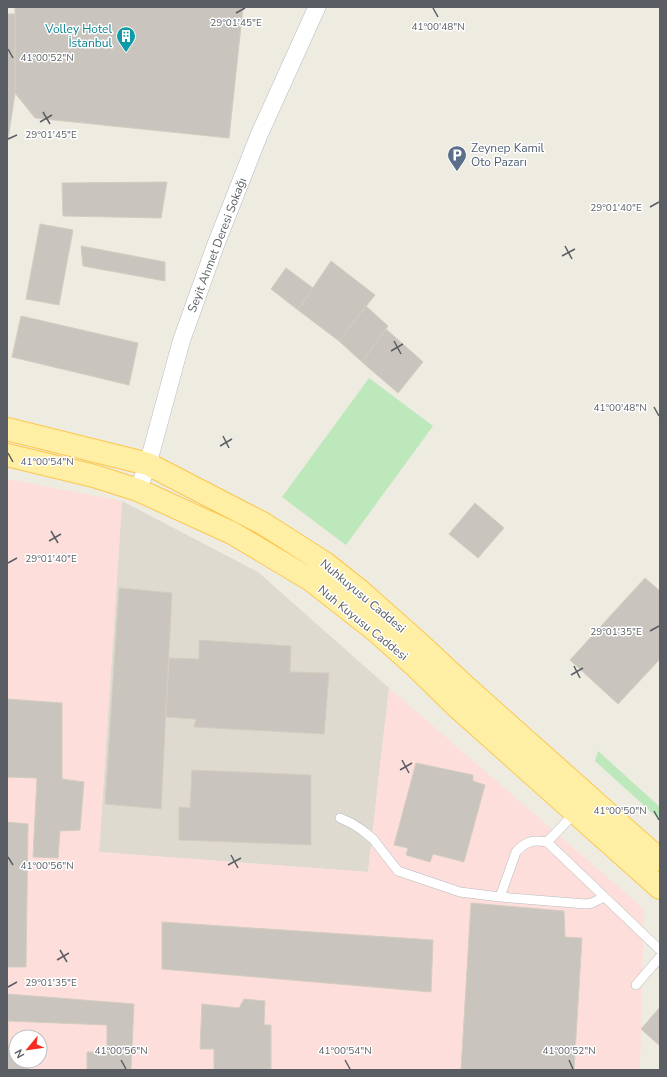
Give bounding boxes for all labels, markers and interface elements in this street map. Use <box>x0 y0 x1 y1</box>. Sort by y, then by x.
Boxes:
text: 29°01'45"E <box>210 16 262 30</box>
text: 41°00'48"N <box>411 20 465 34</box>
place label: Volley Hotel İstanbul <box>44 21 112 51</box>
building icon: Volley Hotel İstanbul <box>115 25 137 53</box>
text: 41°00'52"N <box>20 51 74 65</box>
text: 29°01'45"E <box>25 128 77 142</box>
place label: Zeynep Kamil Oto Pazarı <box>471 140 545 170</box>
parking icon: Zeynep Kamil Oto Pazarı <box>446 144 468 172</box>
street label: Seyit Ahmet Deresi Sokağı <box>184 175 250 315</box>
text: 29°01'40"E <box>590 201 642 215</box>
text: 41°00'48"N <box>593 401 647 415</box>
text: 41°00'54"N <box>20 455 74 469</box>
text: 29°01'40"E <box>25 552 77 566</box>
street label: Nuhkuyusu Caddesi <box>317 556 409 636</box>
street label: Nuh Kuyusu Caddesi <box>315 582 411 664</box>
text: 29°01'35"E <box>590 625 642 639</box>
text: 41°00'50"N <box>593 804 647 818</box>
text: 41°00'56"N <box>20 859 74 873</box>
text: 29°01'35"E <box>25 976 77 990</box>
north arrow <box>8 1029 48 1069</box>
text: 41°00'56"N <box>94 1044 148 1058</box>
text: 41°00'54"N <box>318 1044 372 1058</box>
text: 41°00'52"N <box>542 1044 596 1058</box>
text: N <box>11 1046 28 1061</box>

